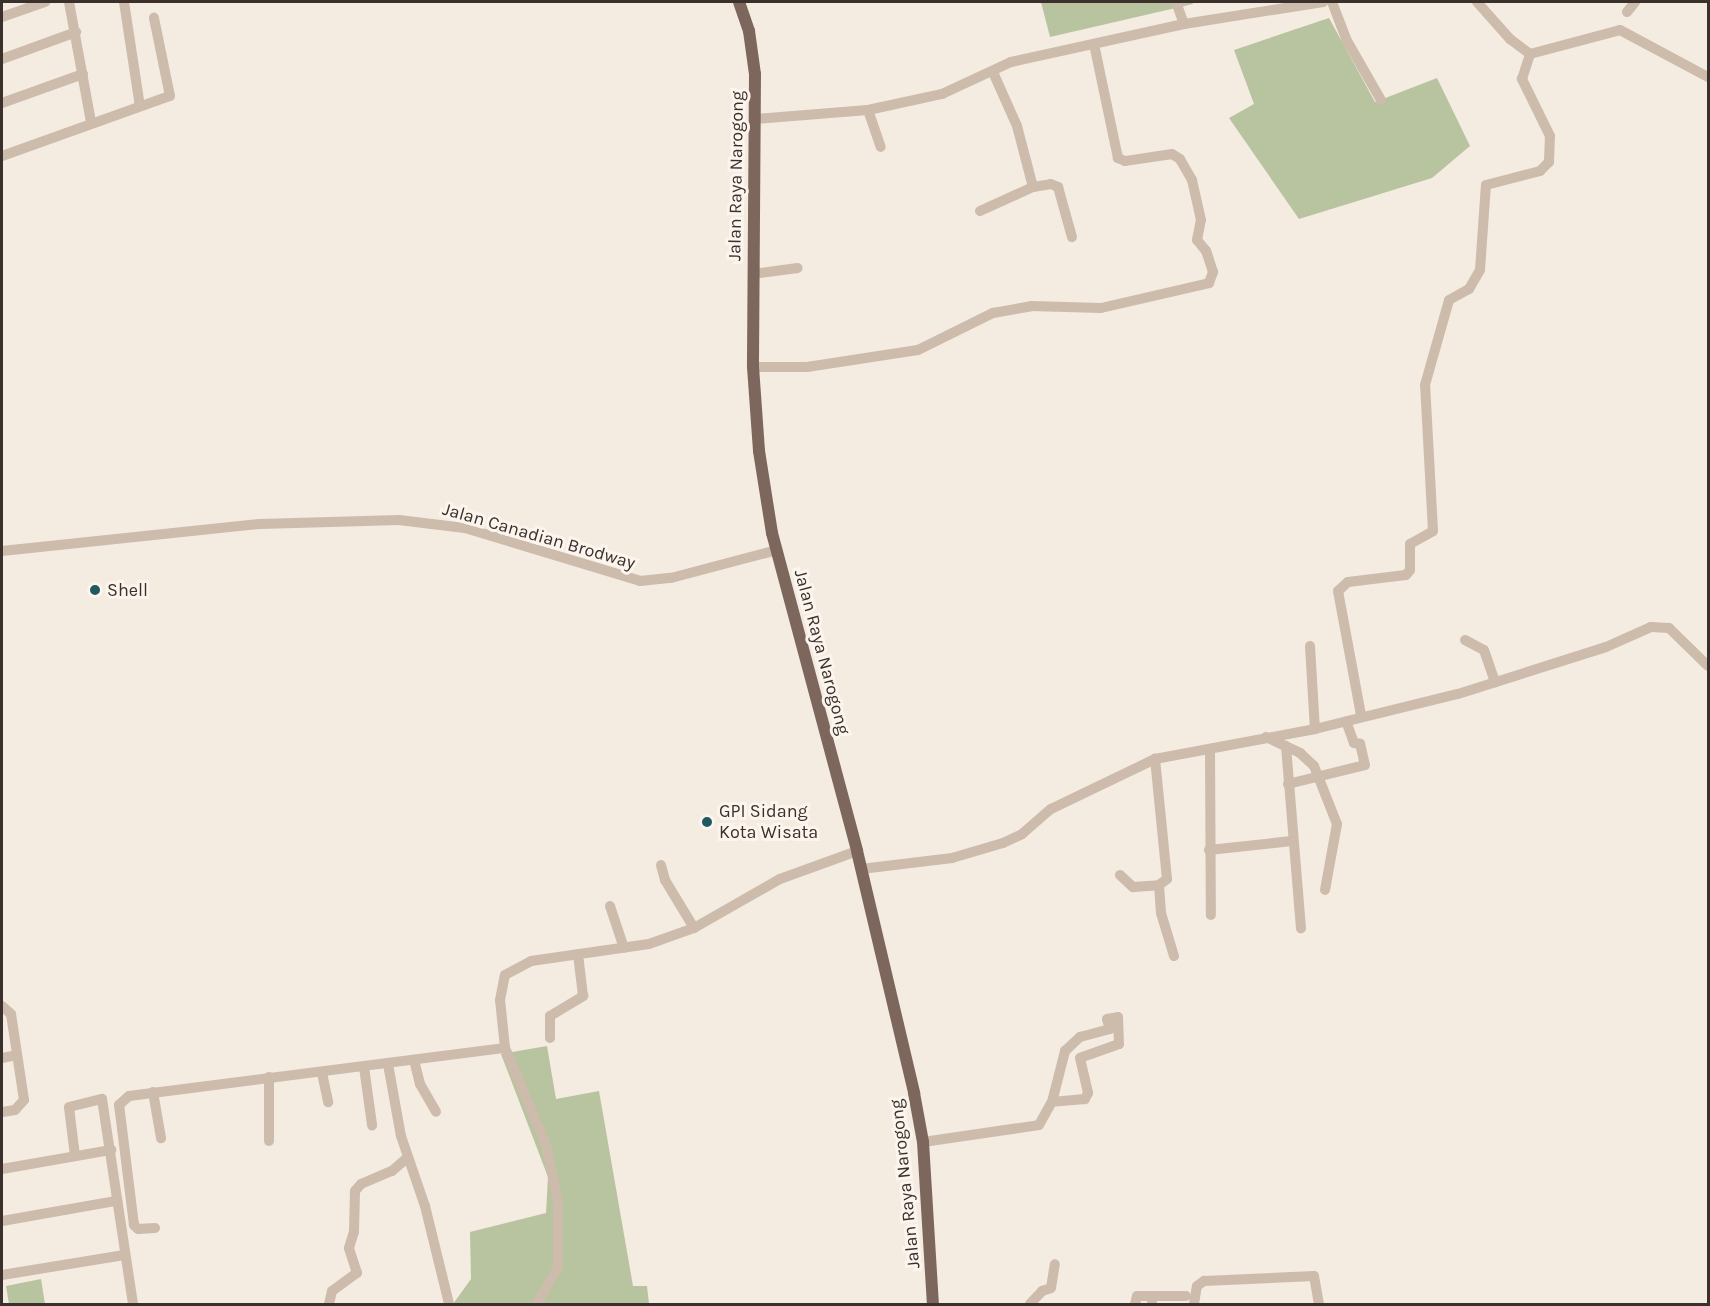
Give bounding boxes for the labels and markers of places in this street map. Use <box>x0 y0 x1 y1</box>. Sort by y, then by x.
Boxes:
place label: Shell <box>107 579 148 601</box>
marker: Shell <box>88 583 102 597</box>
place label: GPI Sidang Kota Wisata <box>719 801 818 844</box>
marker: GPI Sidang Kota Wisata <box>700 815 714 829</box>

